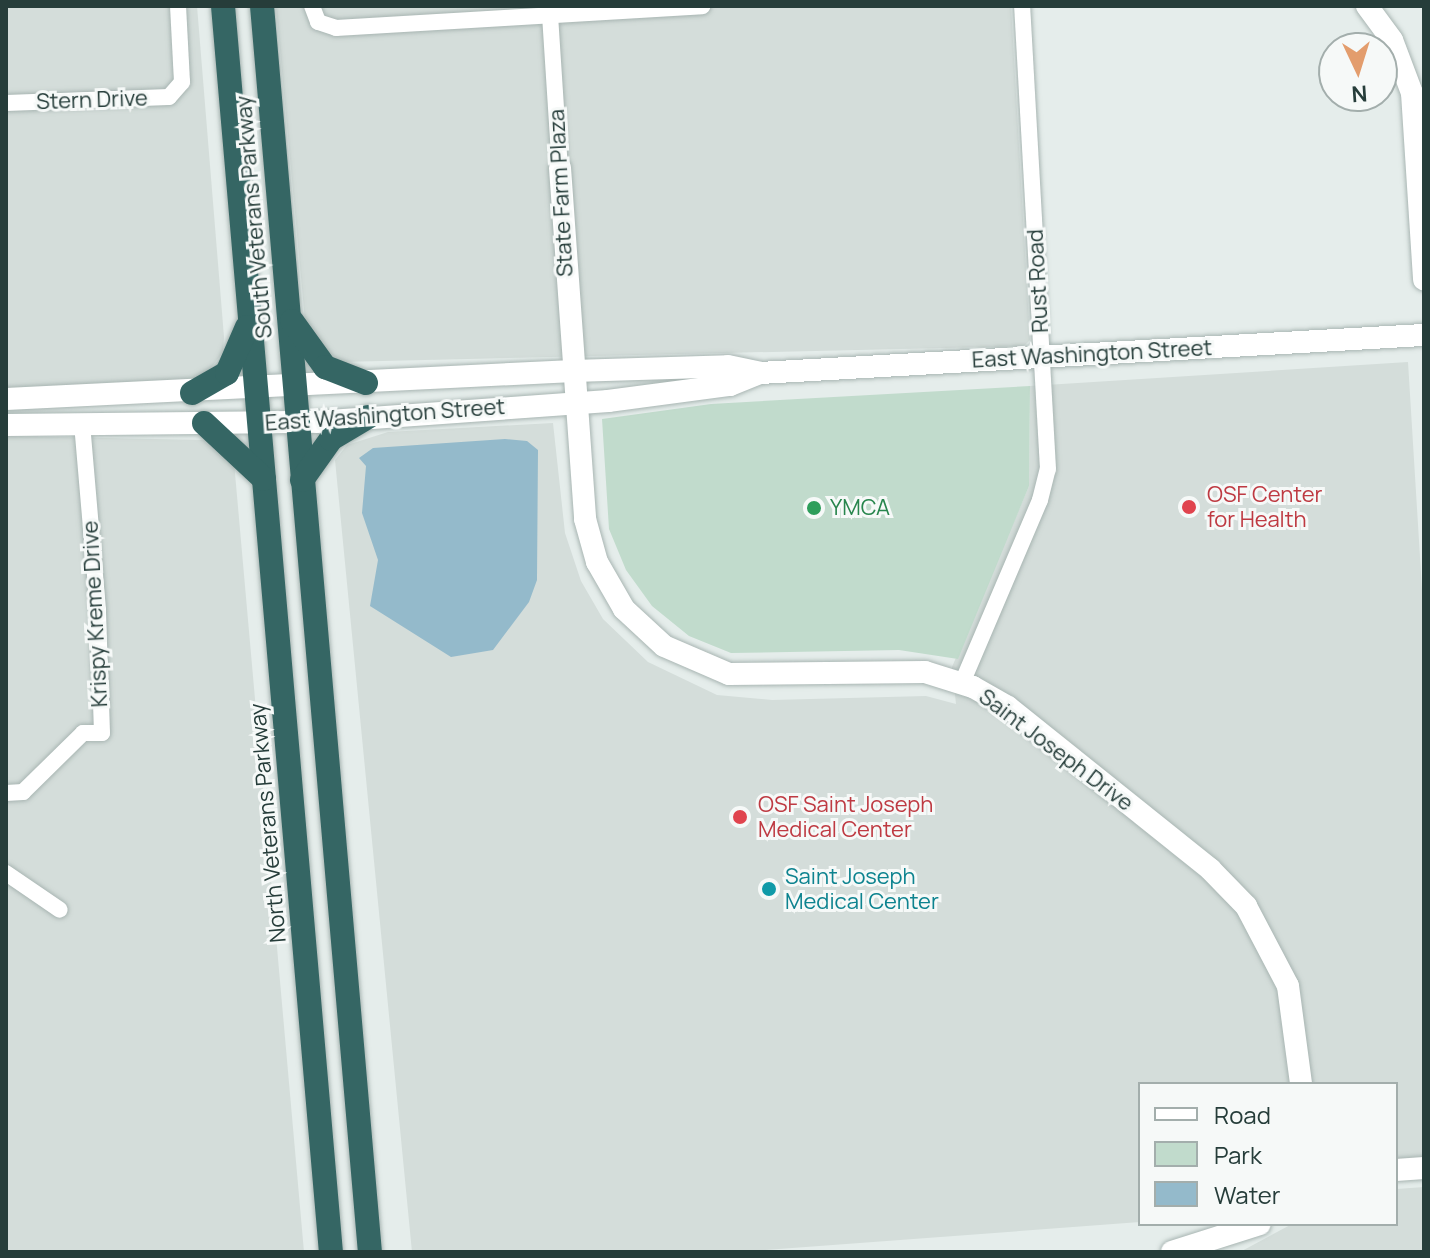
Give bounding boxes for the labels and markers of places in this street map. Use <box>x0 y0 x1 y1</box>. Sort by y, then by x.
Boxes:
place label: OSF Center for Health <box>1207 481 1322 532</box>
place label: YMCA <box>830 495 890 521</box>
marker: OSF Center for Health <box>1178 496 1200 518</box>
marker: YMCA <box>805 499 823 517</box>
place label: OSF Saint Joseph Medical Center <box>758 791 933 842</box>
marker: OSF Saint Joseph Medical Center <box>729 806 751 828</box>
place label: Saint Joseph Medical Center <box>785 863 939 914</box>
marker: Saint Joseph Medical Center <box>760 880 778 898</box>

